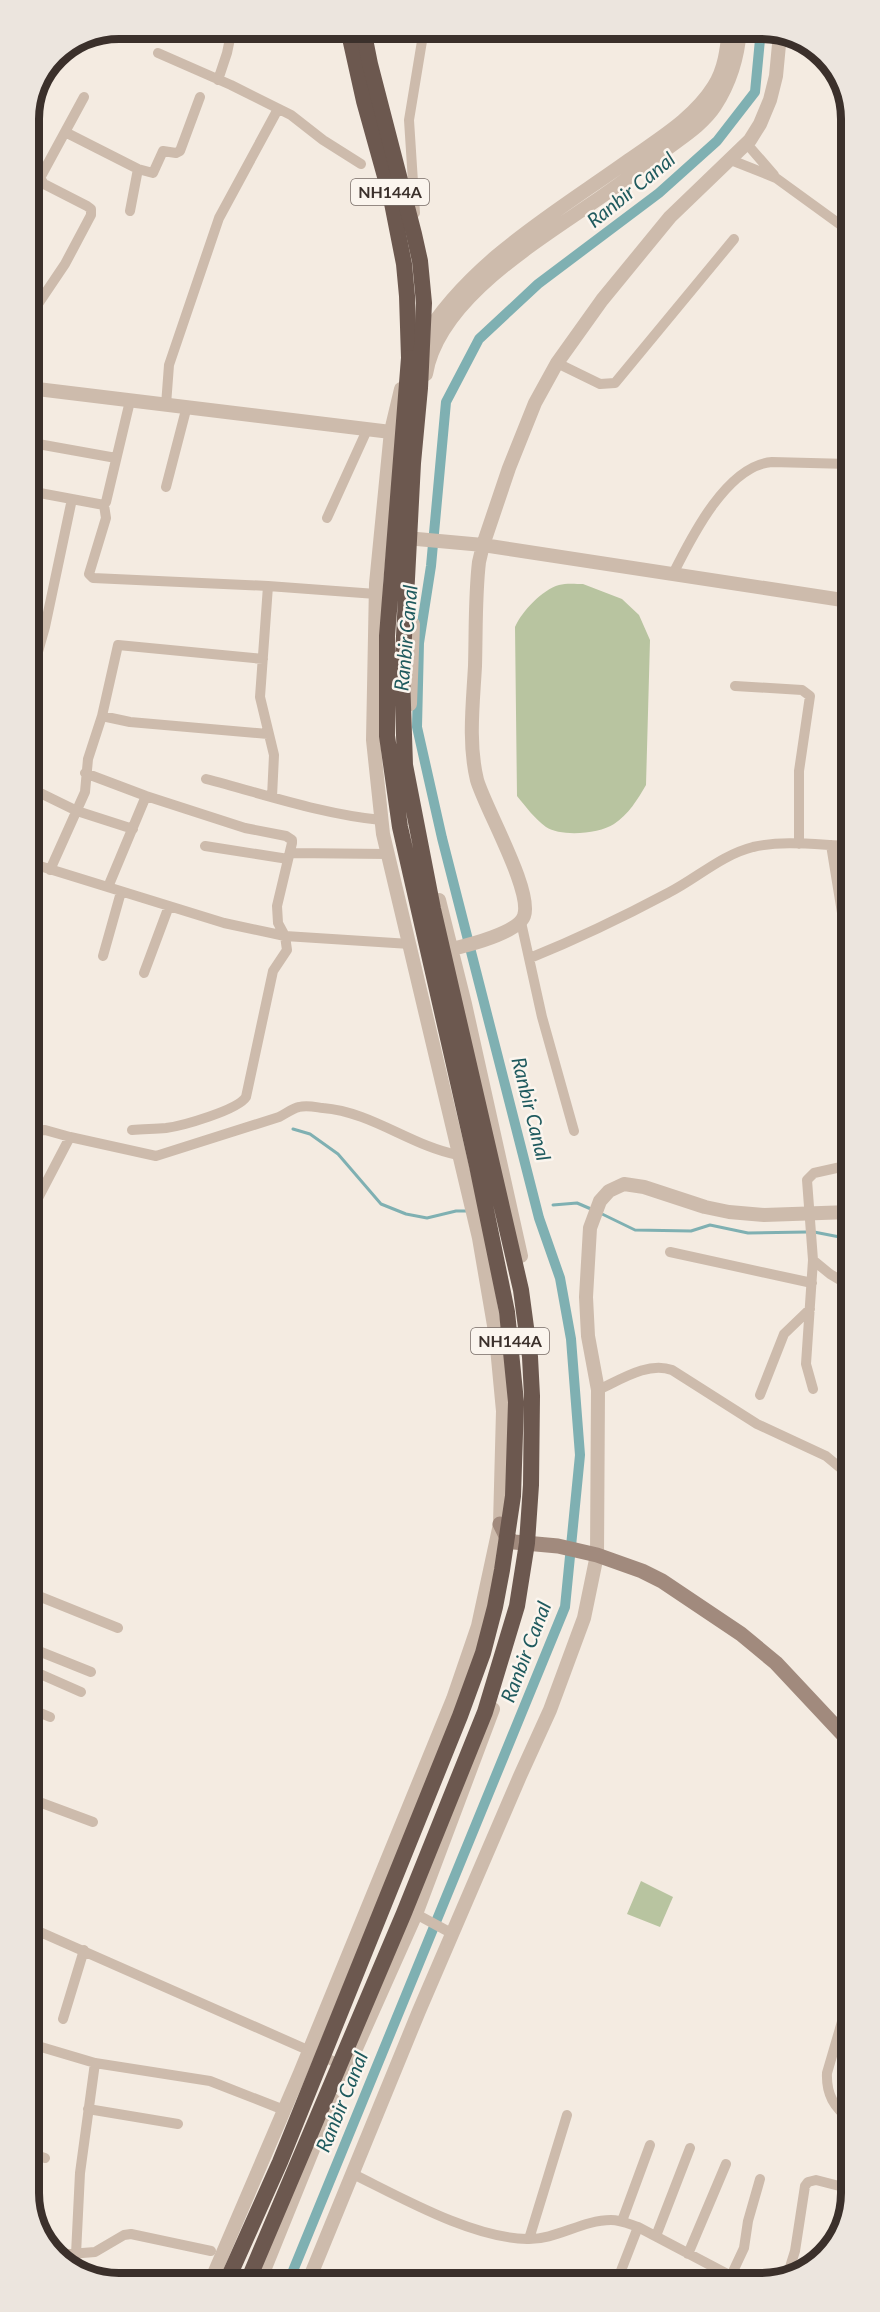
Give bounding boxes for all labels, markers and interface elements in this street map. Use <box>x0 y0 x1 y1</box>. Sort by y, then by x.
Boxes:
water label: Ranbir Canal <box>582 146 680 232</box>
road number: NH144A <box>351 179 429 205</box>
water label: Ranbir Canal <box>388 583 422 692</box>
water label: Ranbir Canal <box>507 1054 557 1164</box>
road number: NH144A <box>471 1328 549 1354</box>
water label: Ranbir Canal <box>495 1597 555 1706</box>
water label: Ranbir Canal <box>310 2047 372 2155</box>

